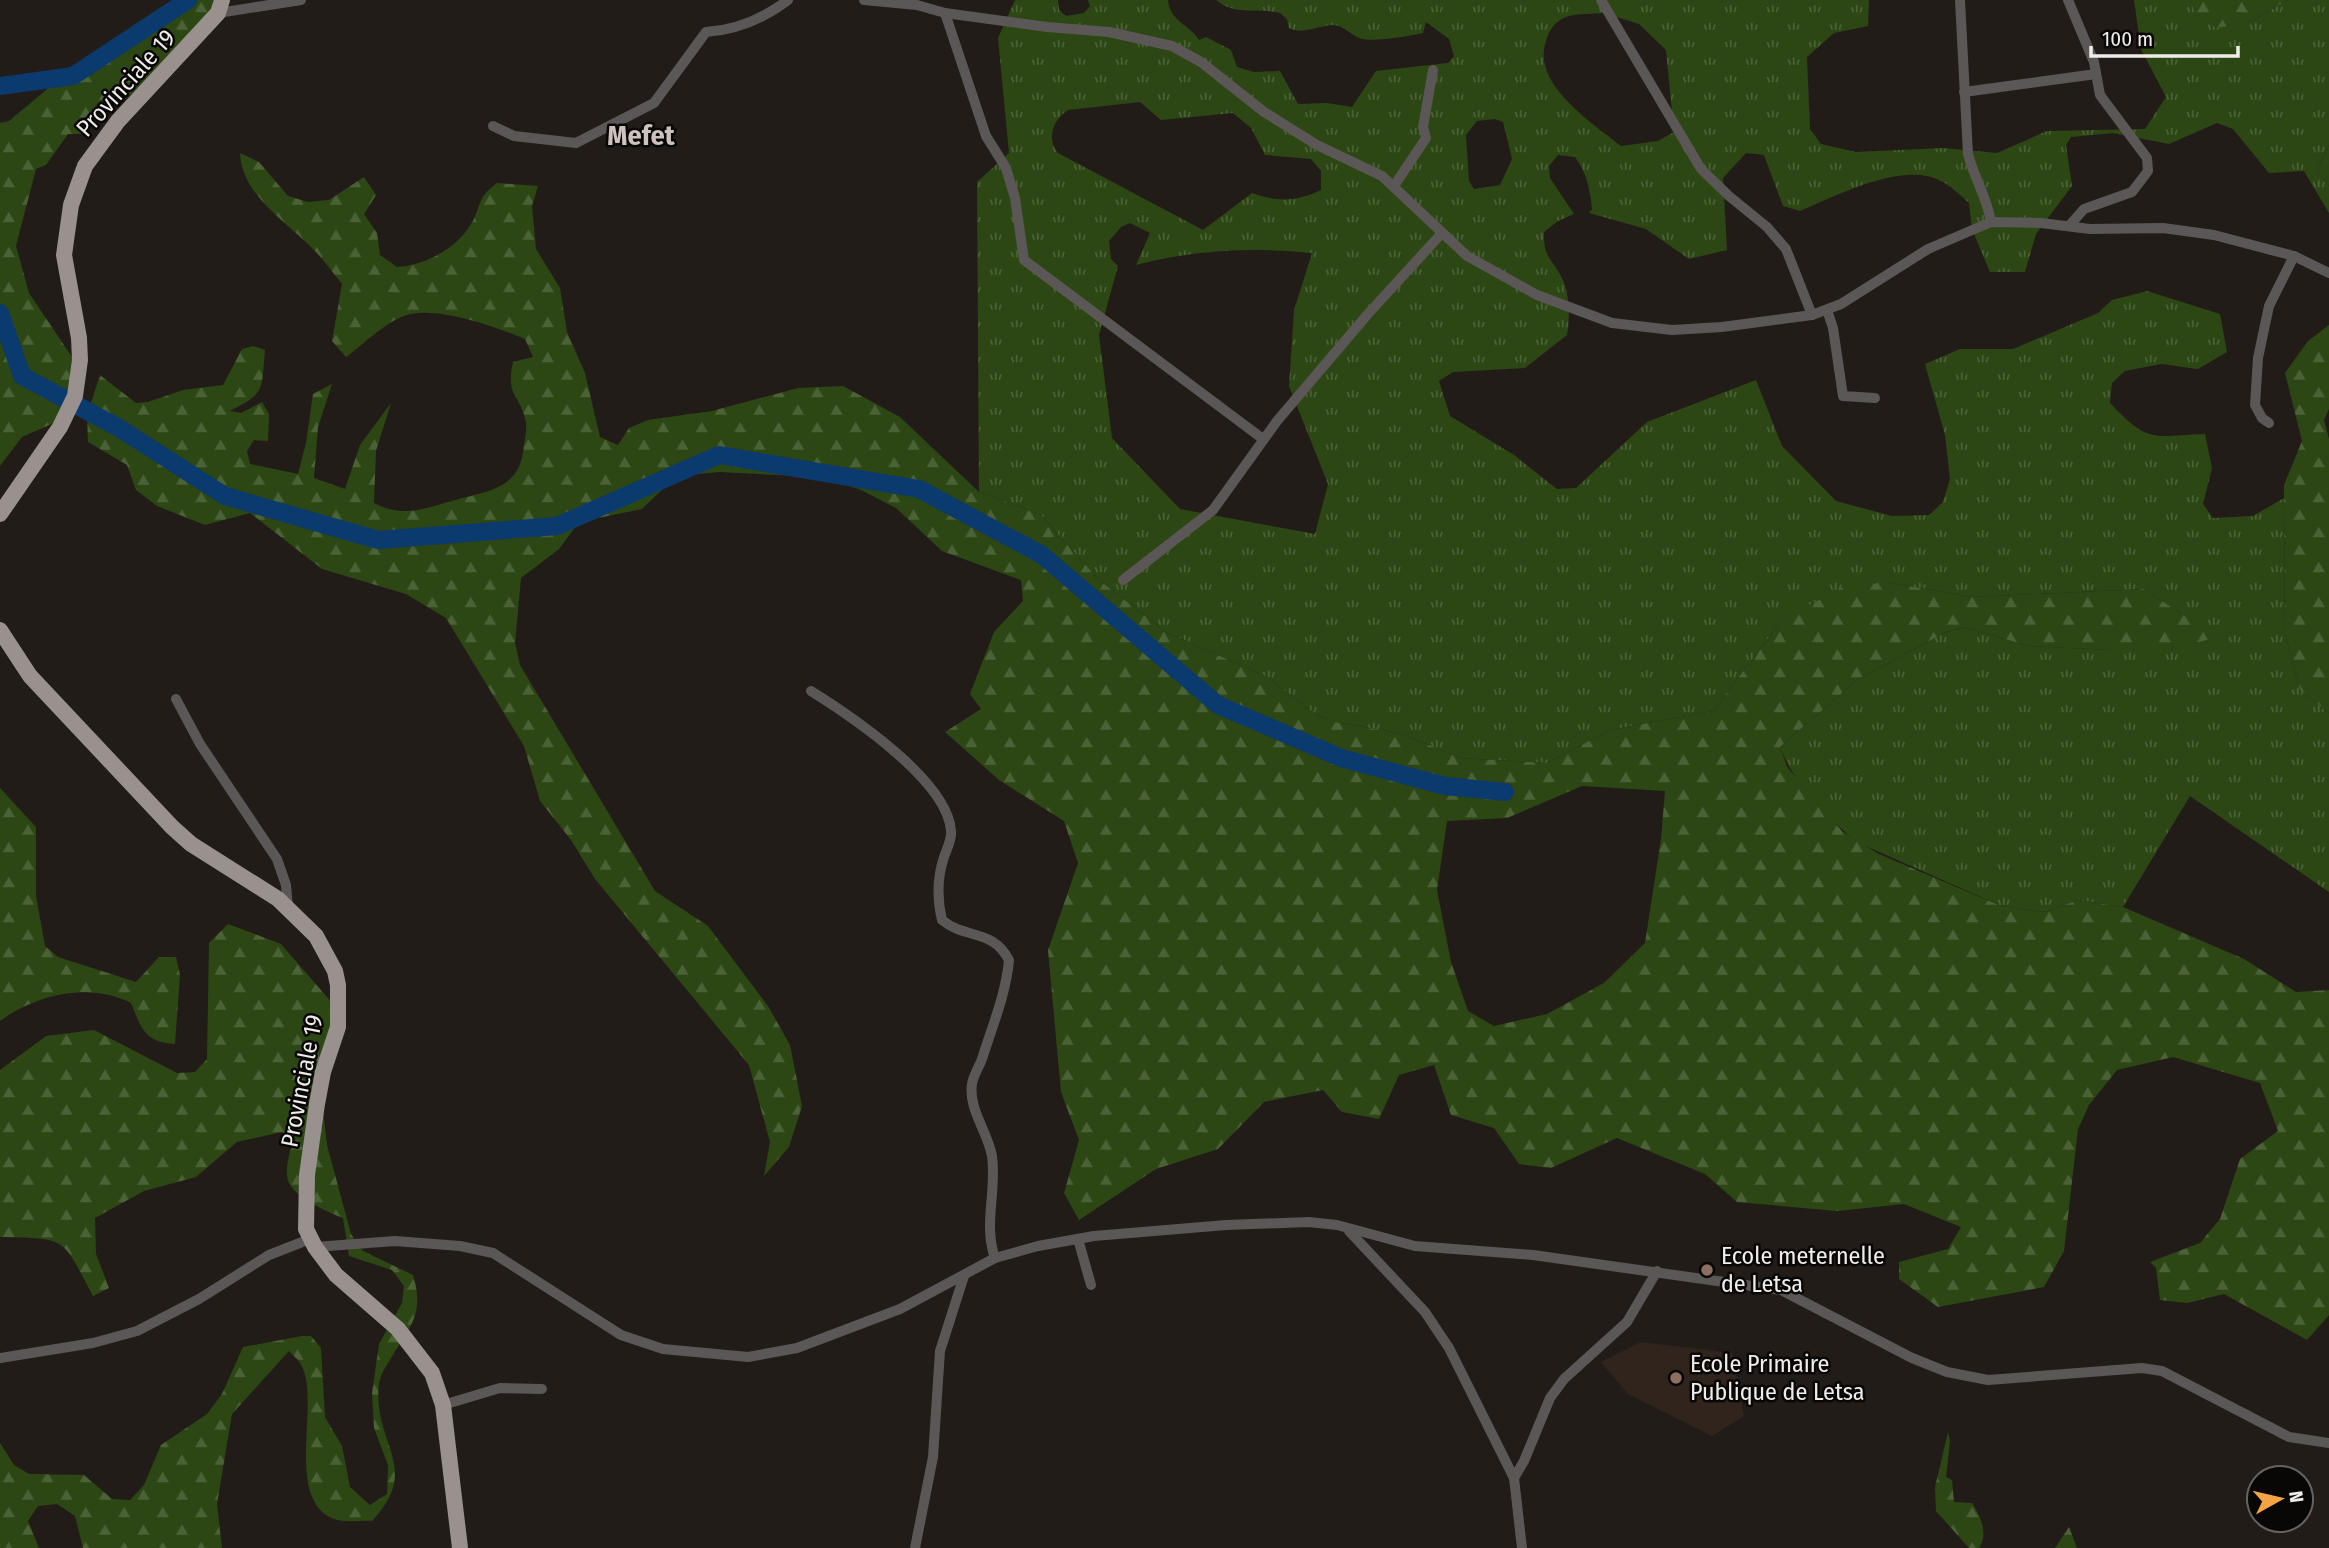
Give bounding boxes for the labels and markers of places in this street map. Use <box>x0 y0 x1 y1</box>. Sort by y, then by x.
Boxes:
place label: Ecole meternelle de Letsa <box>1721 1242 1885 1298</box>
marker: Ecole meternelle de Letsa <box>1699 1262 1715 1278</box>
place label: Ecole Primaire Publique de Letsa <box>1690 1350 1865 1406</box>
marker: Ecole Primaire Publique de Letsa <box>1668 1370 1684 1386</box>

